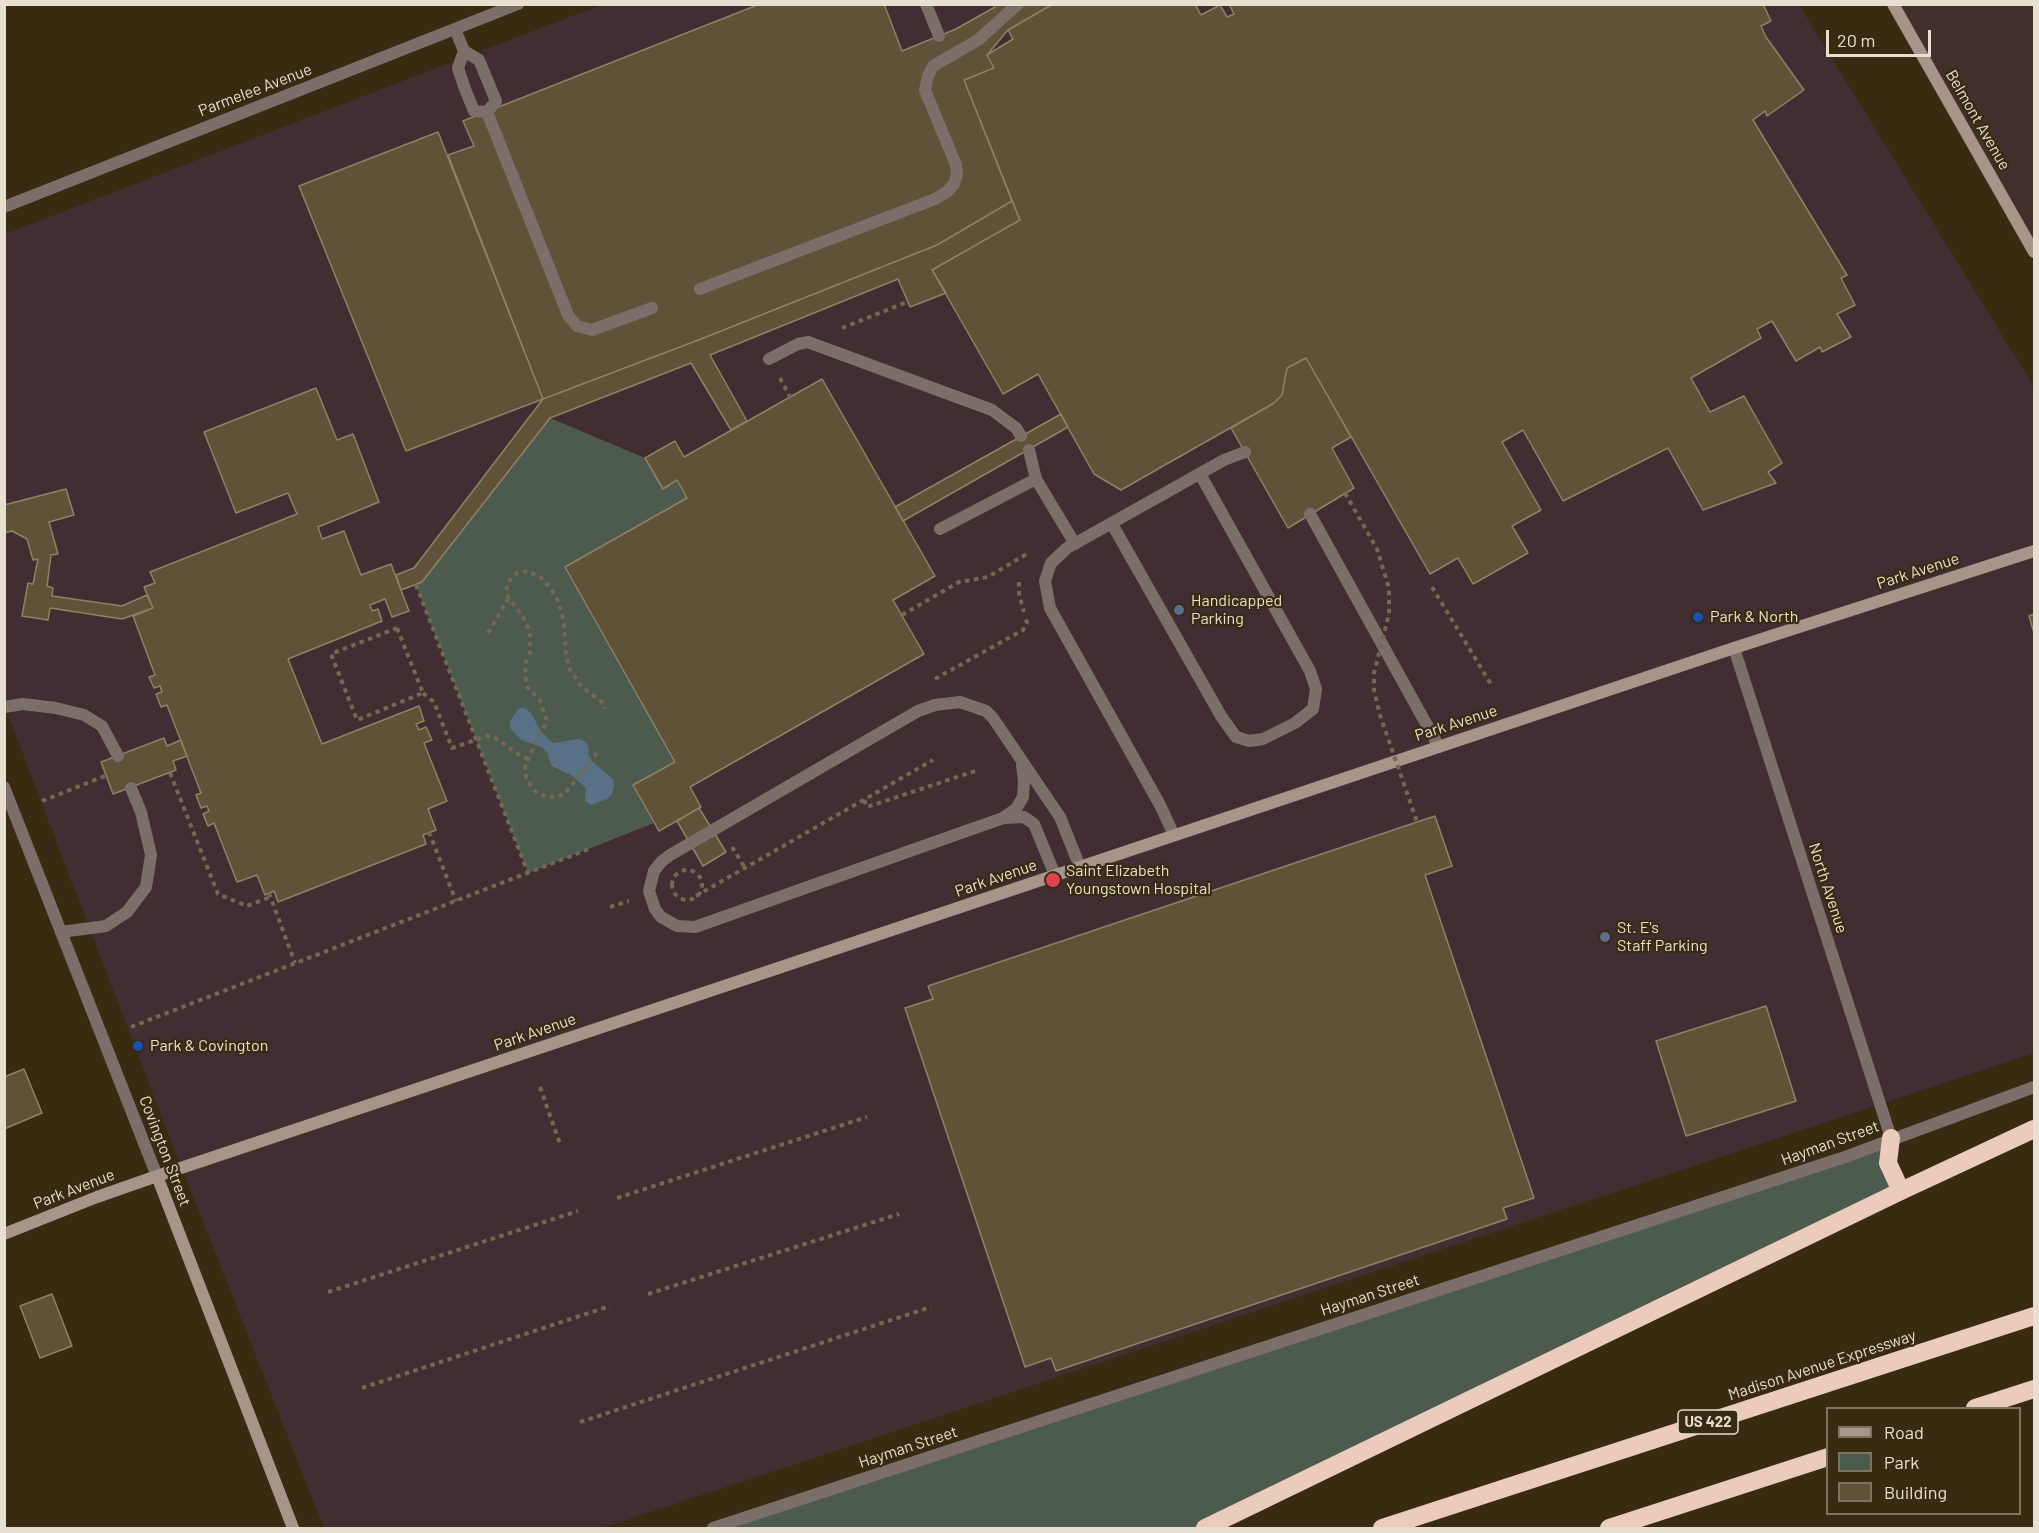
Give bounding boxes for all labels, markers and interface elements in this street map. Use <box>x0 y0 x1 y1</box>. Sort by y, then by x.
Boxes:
scale bar <box>1829 18 1934 56</box>
text: 20 m <box>1837 29 1875 51</box>
street label: Parmelee Avenue <box>196 60 314 120</box>
street label: Belmont Avenue <box>1942 66 2014 174</box>
street label: Park Avenue <box>1874 549 1962 593</box>
place label: Handicapped Parking <box>1191 591 1282 629</box>
marker: Handicapped Parking <box>1172 603 1186 617</box>
place label: Park & North <box>1710 607 1798 627</box>
marker: Park & North <box>1691 610 1705 624</box>
street label: Park Avenue <box>1412 701 1500 745</box>
street label: North Avenue <box>1804 840 1852 936</box>
street label: Park Avenue <box>952 855 1040 901</box>
place label: Saint Elizabeth Youngstown Hospital <box>1066 861 1211 899</box>
marker: Saint Elizabeth Youngstown Hospital <box>1044 871 1062 889</box>
place label: St. E's Staff Parking <box>1617 918 1708 956</box>
marker: St. E's Staff Parking <box>1598 930 1612 944</box>
street label: Park Avenue <box>491 1009 579 1055</box>
place label: Park & Covington <box>150 1036 268 1056</box>
marker: Park & Covington <box>131 1039 145 1053</box>
street label: Covington Street <box>135 1093 195 1209</box>
street label: Hayman Street <box>1778 1116 1882 1170</box>
street label: Park Avenue <box>31 1165 117 1213</box>
street label: Hayman Street <box>1318 1270 1422 1320</box>
street label: Madison Avenue Expressway <box>1726 1326 1918 1404</box>
legend <box>1826 1407 2021 1515</box>
road number: US 422 <box>1678 1410 1738 1434</box>
text: Road <box>1884 1421 1924 1443</box>
street label: Hayman Street <box>856 1422 960 1472</box>
text: Park <box>1884 1451 1919 1473</box>
text: Building <box>1884 1481 1947 1503</box>

